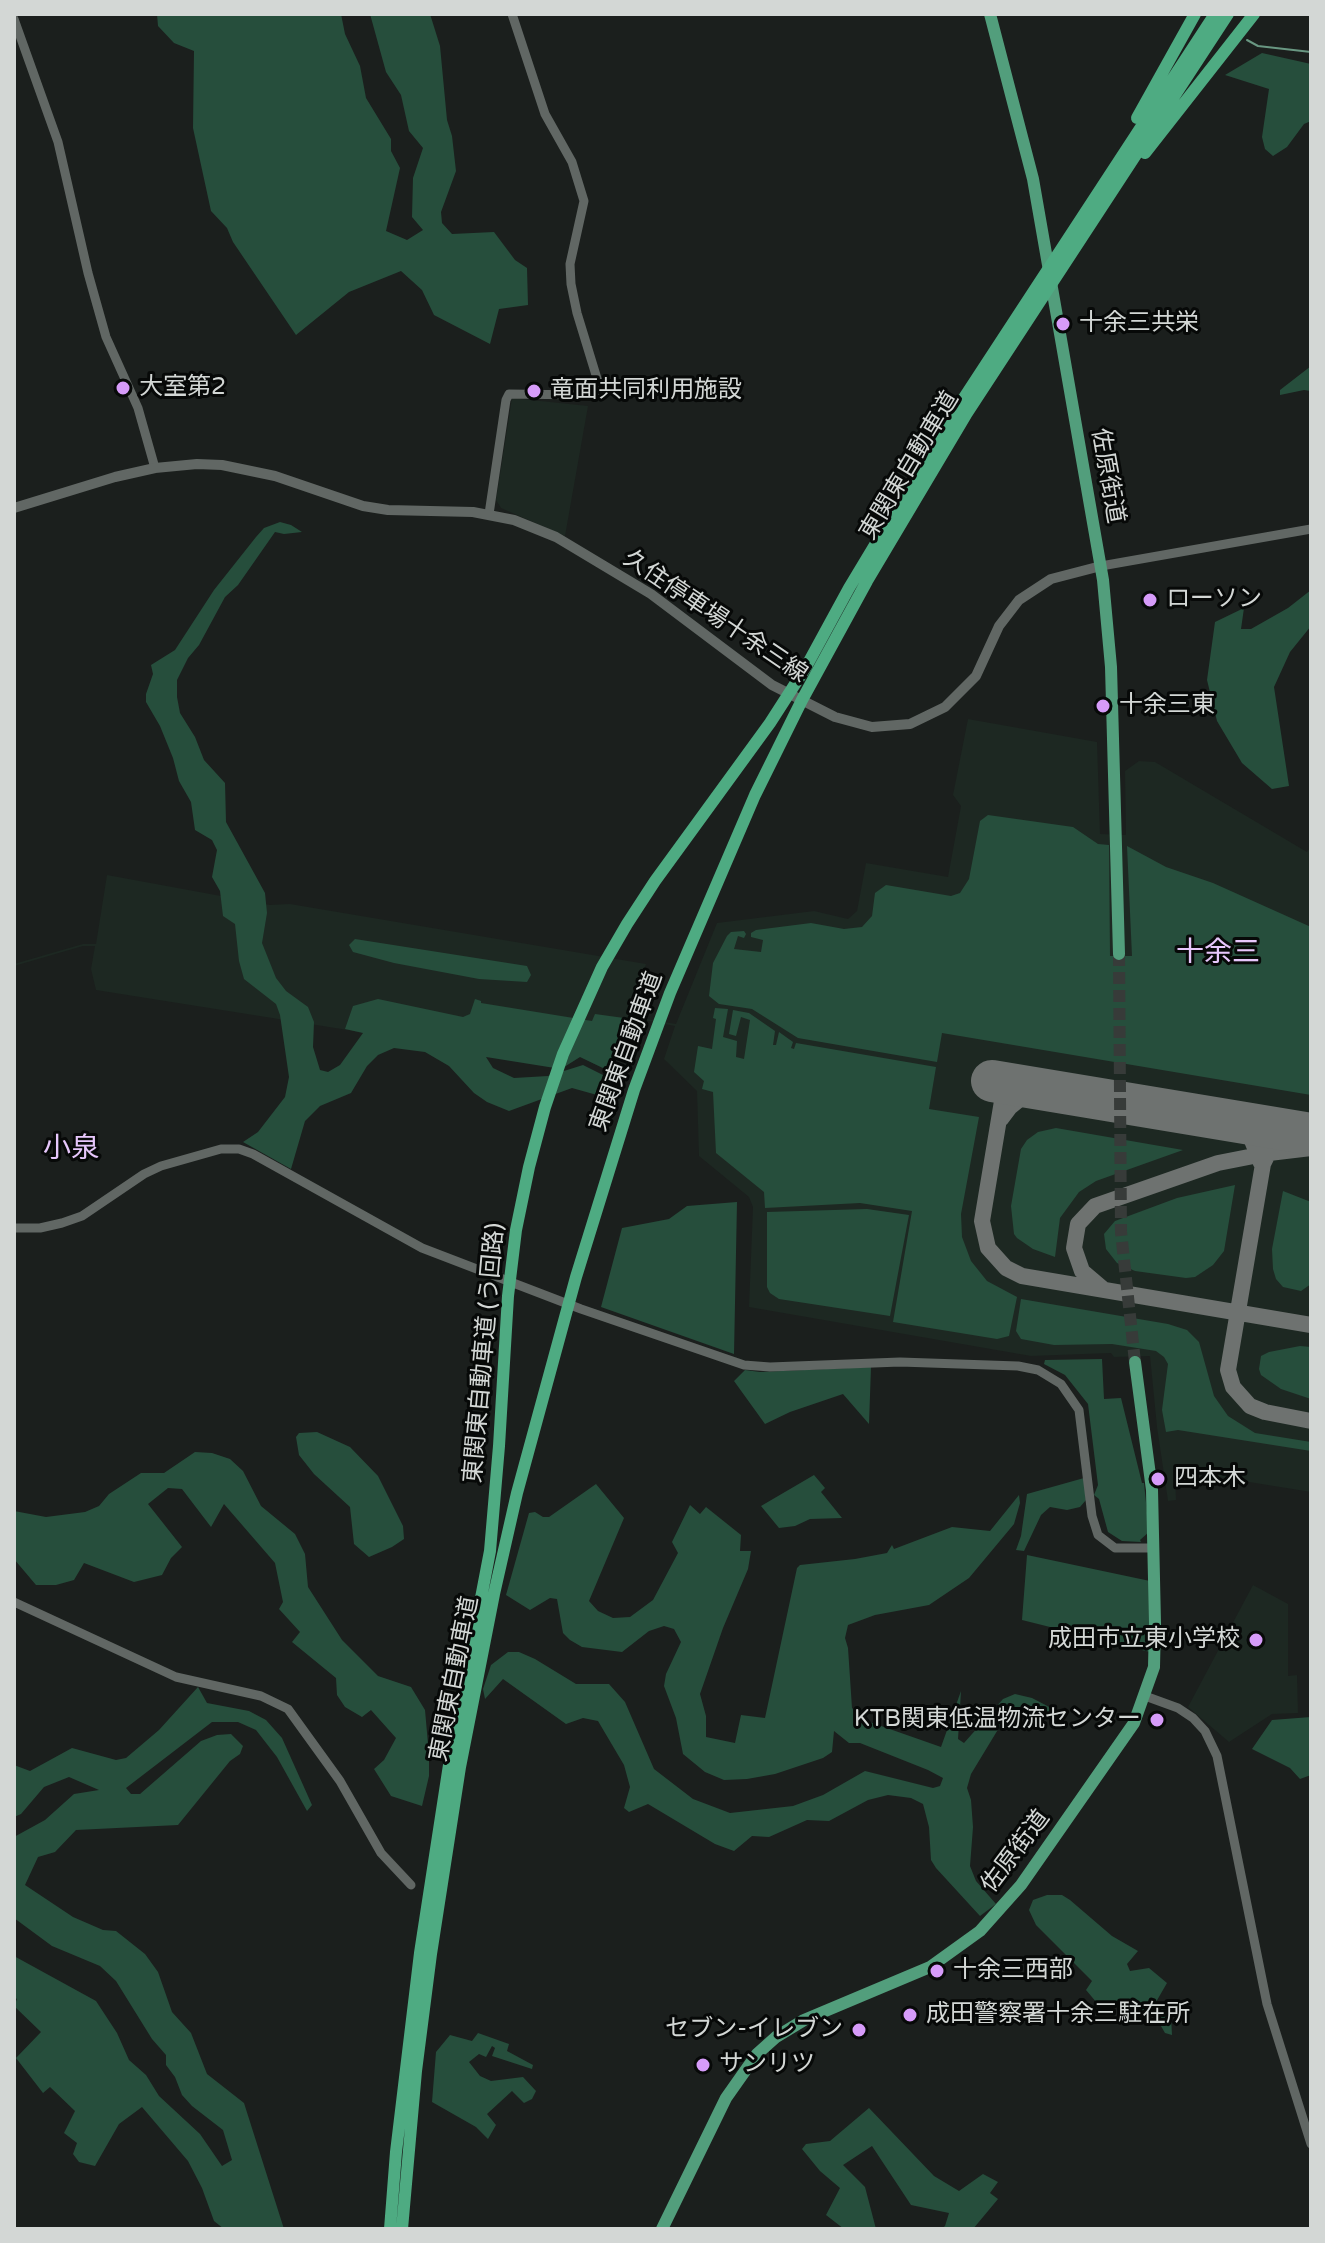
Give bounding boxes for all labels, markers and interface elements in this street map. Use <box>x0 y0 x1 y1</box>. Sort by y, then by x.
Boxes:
place label: 十余三共栄 <box>1079 310 1199 338</box>
marker: 十余三共栄 <box>1054 315 1072 333</box>
place label: 大室第2 <box>139 374 226 402</box>
place label: 竜面共同利用施設 <box>550 377 742 405</box>
marker: 大室第2 <box>114 379 132 397</box>
marker: 竜面共同利用施設 <box>525 382 543 400</box>
street label: 東関東自動車道 <box>854 387 966 545</box>
street label: 佐原街道 <box>1084 426 1130 526</box>
street label: 久住停車場十余三線 <box>617 545 813 689</box>
place label: ローソン <box>1166 586 1262 614</box>
marker: ローソン <box>1141 591 1159 609</box>
place label: 十余三東 <box>1119 692 1215 720</box>
marker: 十余三東 <box>1094 697 1112 715</box>
district label: 十余三 <box>1176 937 1260 971</box>
street label: 東関東自動車道 <box>585 968 669 1136</box>
district label: 小泉 <box>43 1133 99 1167</box>
street label: 東関東自動車道 (う回路) <box>459 1222 511 1484</box>
place label: 四本木 <box>1174 1465 1246 1493</box>
marker: 四本木 <box>1149 1470 1167 1488</box>
street label: 東関東自動車道 <box>425 1594 485 1764</box>
place label: 成田市立東小学校 <box>1048 1626 1240 1654</box>
marker: 成田市立東小学校 <box>1247 1631 1265 1649</box>
place label: KTB関東低温物流センター <box>854 1706 1141 1734</box>
marker: KTB関東低温物流センター <box>1148 1711 1166 1729</box>
street label: 佐原街道 <box>976 1805 1056 1899</box>
place label: 十余三西部 <box>953 1957 1073 1985</box>
marker: 十余三西部 <box>928 1962 946 1980</box>
place label: 成田警察署十余三駐在所 <box>926 2001 1190 2029</box>
marker: 成田警察署十余三駐在所 <box>901 2006 919 2024</box>
place label: セブン-イレブン <box>665 2016 843 2044</box>
marker: セブン-イレブン <box>850 2021 868 2039</box>
place label: サンリツ <box>719 2051 815 2079</box>
marker: サンリツ <box>694 2056 712 2074</box>

